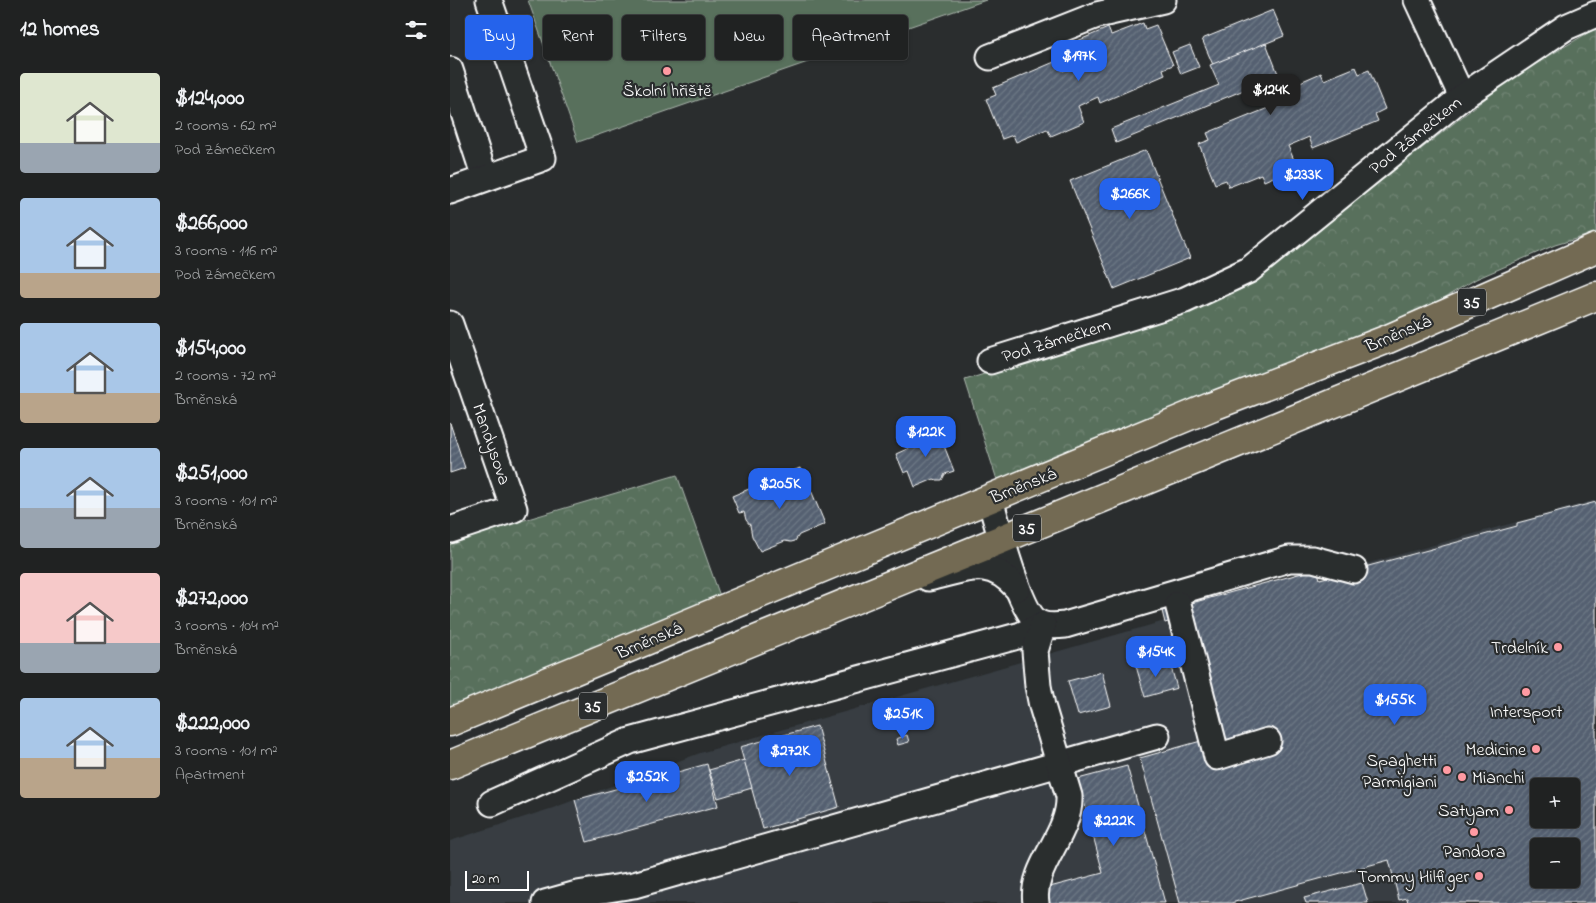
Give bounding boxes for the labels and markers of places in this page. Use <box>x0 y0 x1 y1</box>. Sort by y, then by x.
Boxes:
pin: $197K <box>1044 39 1114 82</box>
marker: Školní hřiště <box>661 65 673 77</box>
pin: $124K <box>1236 74 1306 116</box>
place label: Školní hřiště <box>623 79 712 105</box>
pin: $233K <box>1268 158 1338 201</box>
pin: $266K <box>1095 178 1165 220</box>
pin: $122K <box>891 416 961 458</box>
pin: $205K <box>745 468 815 510</box>
pin: $154K <box>1121 636 1191 678</box>
place label: Trdelník <box>1491 636 1548 662</box>
marker: Trdelník <box>1552 641 1564 653</box>
pin: $155K <box>1360 684 1430 726</box>
marker: Intersport <box>1520 686 1532 698</box>
pin: $251K <box>868 698 938 740</box>
place label: Intersport <box>1490 700 1562 726</box>
pin: $272K <box>755 734 825 777</box>
place label: Medicine <box>1465 738 1527 764</box>
marker: Medicine <box>1530 743 1542 755</box>
place label: Spaghetti Parmigiani <box>1362 749 1437 797</box>
pin: $252K <box>612 760 682 803</box>
marker: Spaghetti Parmigiani <box>1441 764 1453 776</box>
place label: Mianchi <box>1472 766 1525 792</box>
marker: Mianchi <box>1456 771 1468 783</box>
place label: Satyam <box>1438 799 1499 825</box>
pin: $222K <box>1079 804 1149 847</box>
marker: Satyam <box>1503 804 1515 816</box>
marker: Pandora <box>1468 826 1480 838</box>
place label: Pandora <box>1443 840 1505 866</box>
place label: Tommy Hilfiger <box>1358 865 1469 892</box>
marker: Tommy Hilfiger <box>1473 870 1485 882</box>

